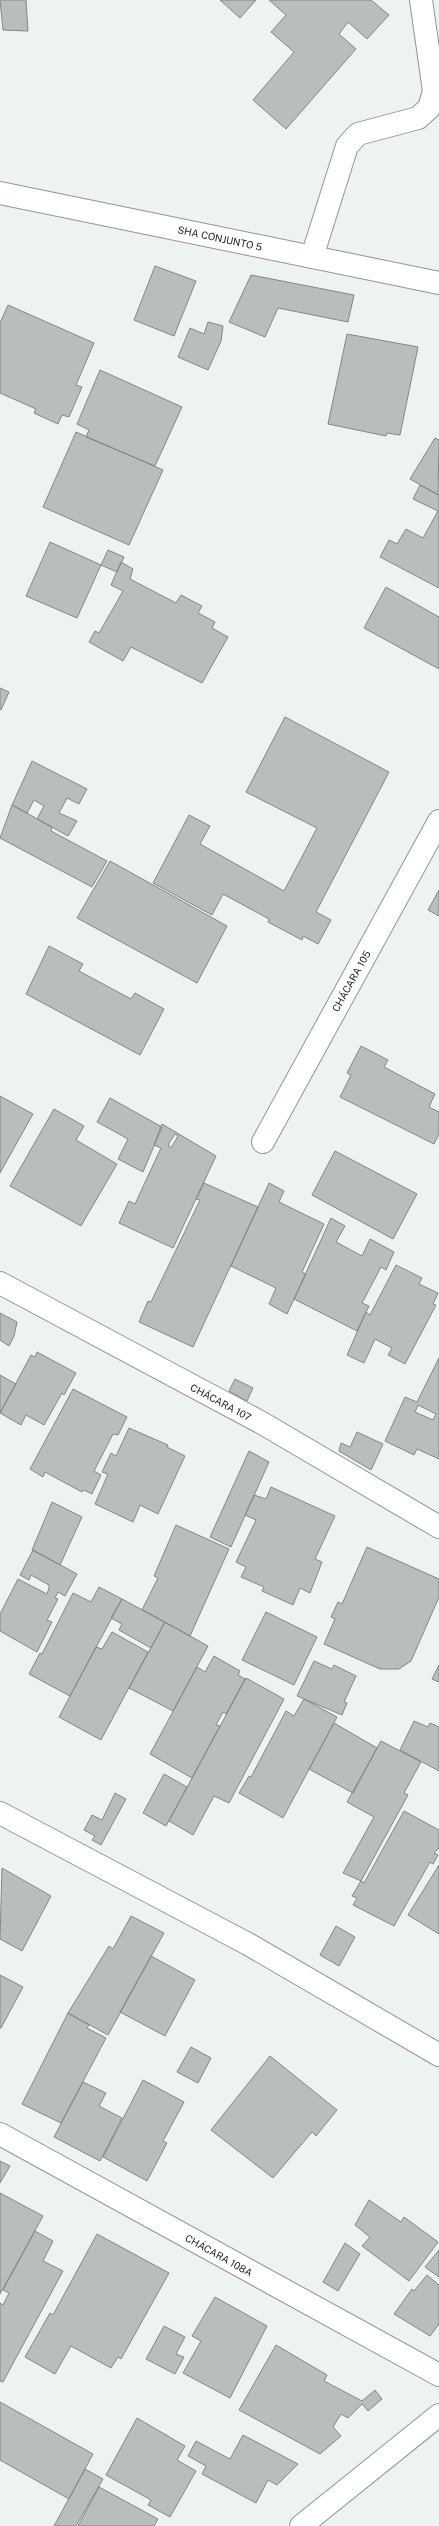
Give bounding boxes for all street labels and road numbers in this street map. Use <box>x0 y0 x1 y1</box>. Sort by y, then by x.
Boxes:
street label: SHA CONJUNTO 5 <box>177 223 263 253</box>
street label: CHÁCARA 105 <box>329 948 373 1014</box>
street label: CHÁCARA 107 <box>188 1381 254 1423</box>
street label: CHÁCARA 108A <box>183 2232 255 2278</box>

